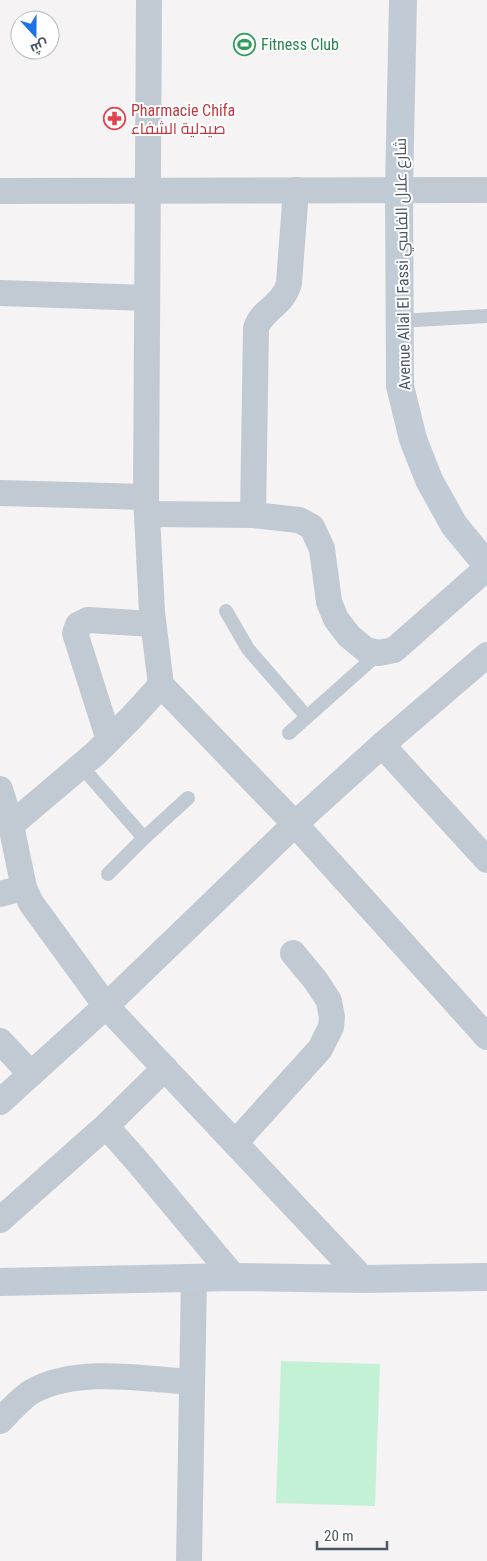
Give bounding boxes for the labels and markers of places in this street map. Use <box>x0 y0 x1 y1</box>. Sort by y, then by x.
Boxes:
sports icon: Fitness Club <box>233 32 257 56</box>
place label: Fitness Club <box>261 35 339 54</box>
place label: Pharmacie Chifa صيدلية الشفاء <box>131 101 235 138</box>
pharmacy icon: Pharmacie Chifa صيدلية الشفاء <box>103 107 127 131</box>

